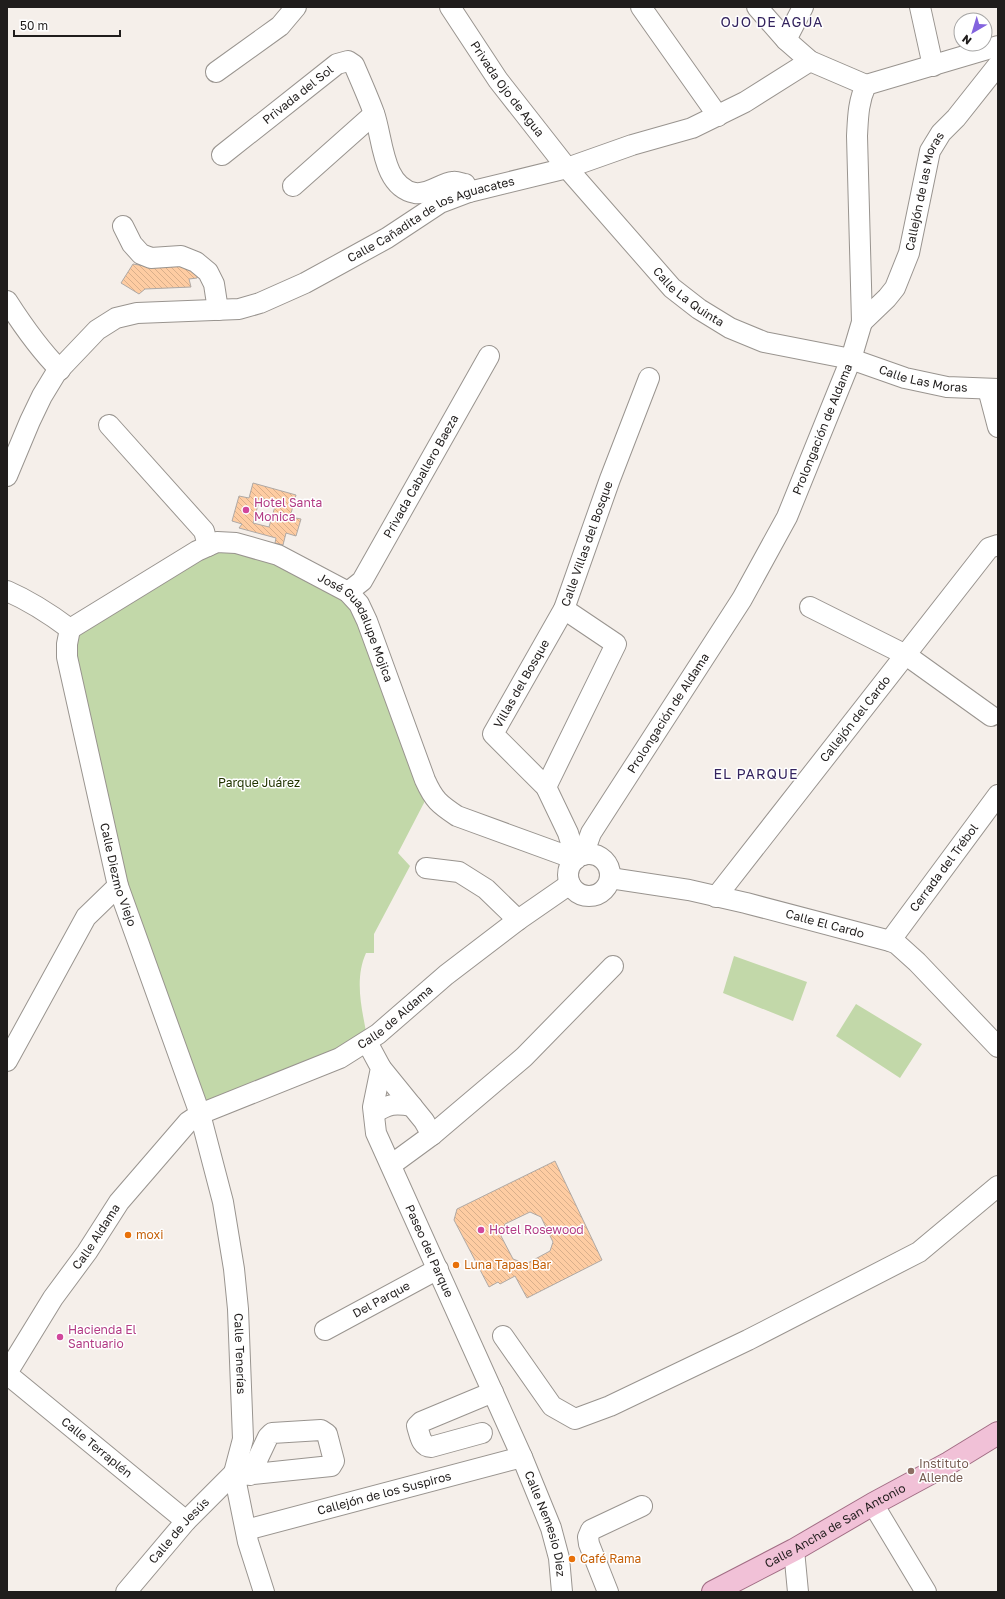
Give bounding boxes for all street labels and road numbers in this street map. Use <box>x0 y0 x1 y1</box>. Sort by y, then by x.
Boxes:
street label: Privada Ojo de Agua <box>467 38 548 140</box>
street label: Privada del Sol <box>259 62 336 127</box>
street label: Callejón de las Moras <box>902 129 947 252</box>
street label: Calle Cañadita de los Aguacates <box>345 173 516 265</box>
street label: Calle La Quinta <box>650 264 727 330</box>
street label: Prolongación de Aldama <box>789 361 855 497</box>
street label: Calle Las Moras <box>877 361 968 395</box>
street label: Privada Caballero Baeza <box>380 412 461 540</box>
street label: Calle Villas del Bosque <box>557 479 616 608</box>
street label: José Guadalupe Mojica <box>315 569 397 684</box>
street label: Villas del Bosque <box>490 636 552 730</box>
street label: Prolongación de Aldama <box>624 650 712 776</box>
street label: Callejón del Cardo <box>816 672 893 765</box>
street label: Cerrada del Trébol <box>906 820 981 915</box>
street label: Calle Diezmo Viejo <box>97 822 140 928</box>
street label: Calle El Cardo <box>784 906 866 941</box>
street label: Calle de Aldama <box>354 982 436 1052</box>
street label: Calle Aldama <box>69 1201 123 1272</box>
street label: Paseo del Parque <box>402 1202 457 1300</box>
street label: Del Parque <box>350 1278 412 1321</box>
street label: Calle Tenerías <box>231 1313 249 1395</box>
street label: Calle Terraplén <box>58 1414 135 1481</box>
street label: Callejón de los Suspiros <box>315 1468 453 1518</box>
street label: Calle Nemesio Diez <box>521 1469 569 1577</box>
street label: Calle Ancha de San Antonio <box>762 1480 908 1571</box>
street label: Calle de Jesús <box>145 1494 212 1567</box>

